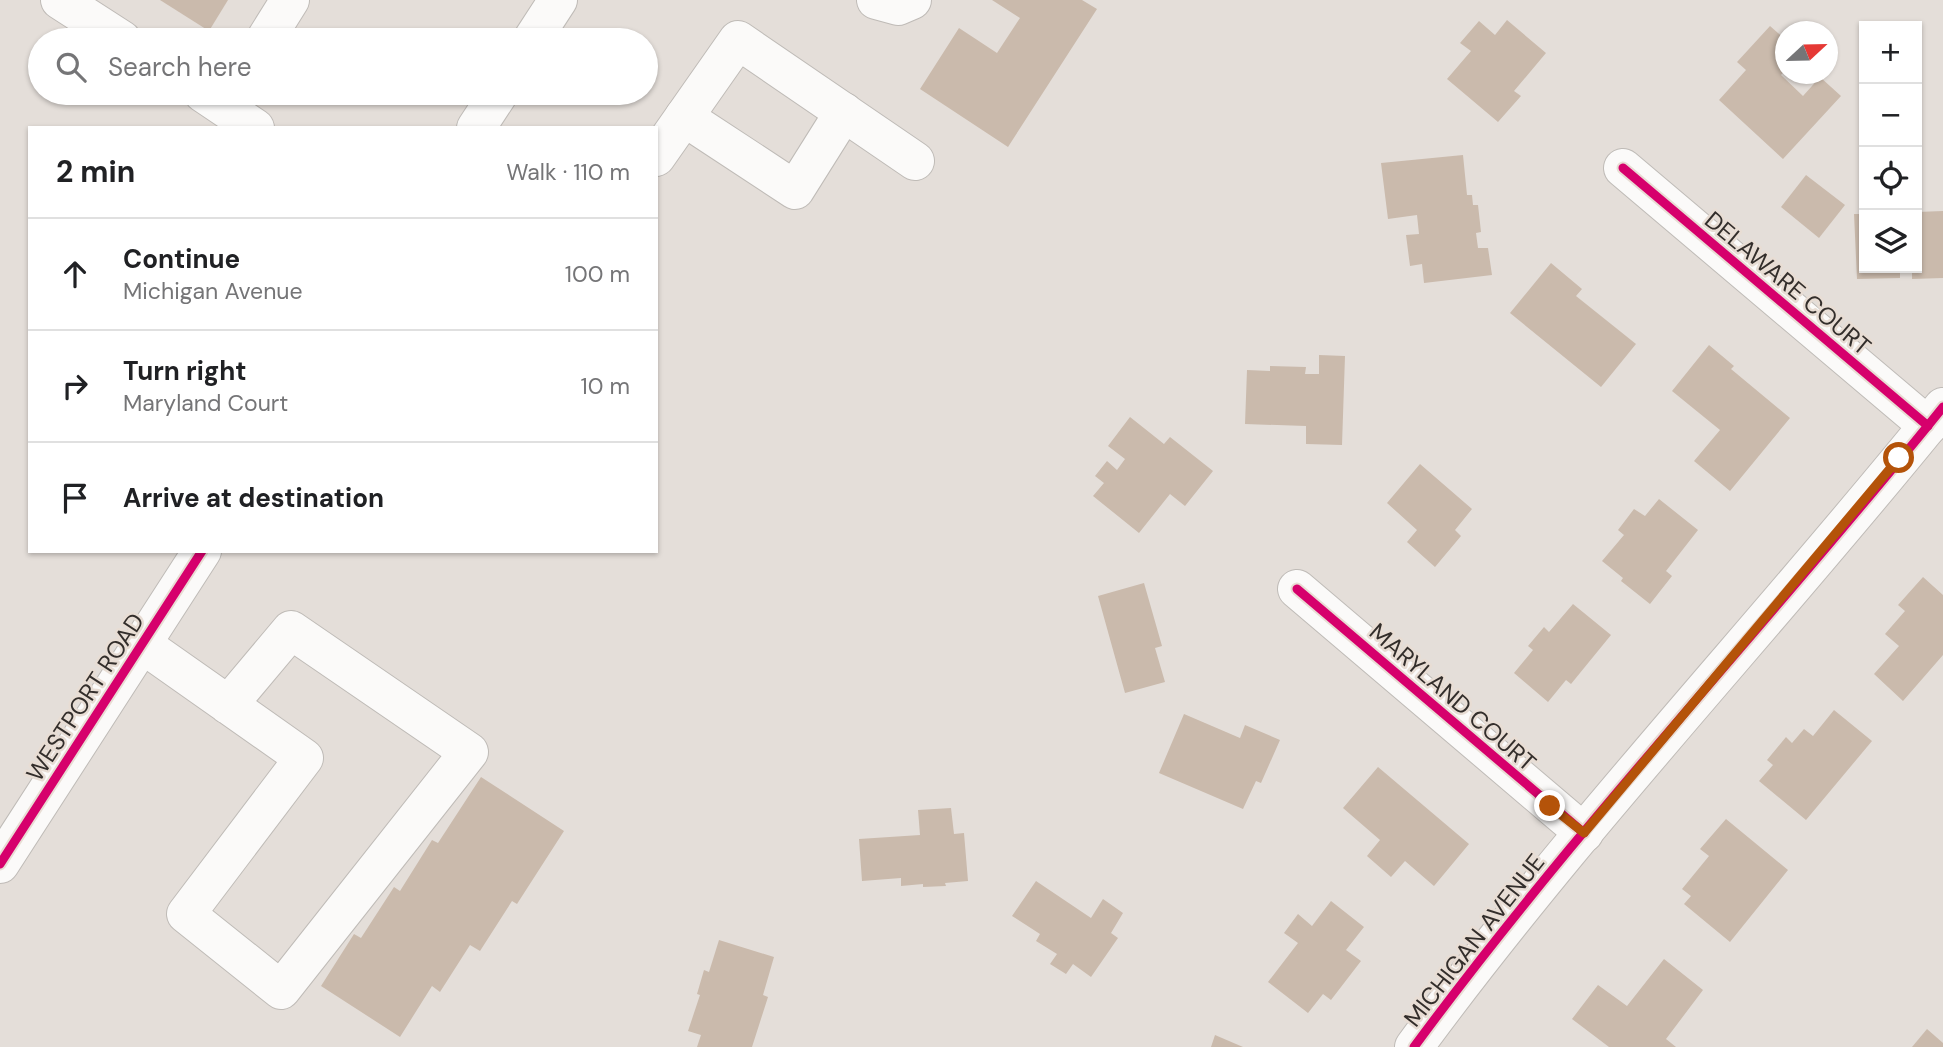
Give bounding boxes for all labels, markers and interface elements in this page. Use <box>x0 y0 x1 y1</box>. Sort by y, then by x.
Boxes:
north arrow <box>1775 21 1838 84</box>
map controls <box>1859 21 1922 273</box>
button: + <box>1859 21 1922 84</box>
search box <box>28 28 658 105</box>
icon: search <box>52 48 90 86</box>
text: Search here <box>108 50 251 84</box>
button: − <box>1859 84 1922 147</box>
button: locate <box>1859 147 1922 210</box>
text: 2 min <box>56 152 135 191</box>
text: Walk · 110 m <box>506 157 630 187</box>
street label: DELAWARE COURT <box>1698 204 1878 362</box>
button: layers <box>1859 210 1922 273</box>
text: Continue <box>123 242 240 276</box>
icon: ahead <box>56 255 94 293</box>
text: 100 m <box>565 259 630 289</box>
text: Michigan Avenue <box>123 276 303 306</box>
text: Turn right <box>123 354 247 388</box>
icon: right <box>56 367 94 405</box>
text: 10 m <box>580 371 630 401</box>
text: Maryland Court <box>123 388 288 418</box>
route start <box>1883 442 1914 473</box>
icon: arrive <box>56 479 94 517</box>
text: Arrive at destination <box>123 481 384 515</box>
street label: WESTPORT ROAD <box>19 607 151 787</box>
street label: MARYLAND COURT <box>1363 616 1543 778</box>
route end <box>1534 790 1565 821</box>
street label: MICHIGAN AVENUE <box>1397 847 1551 1033</box>

